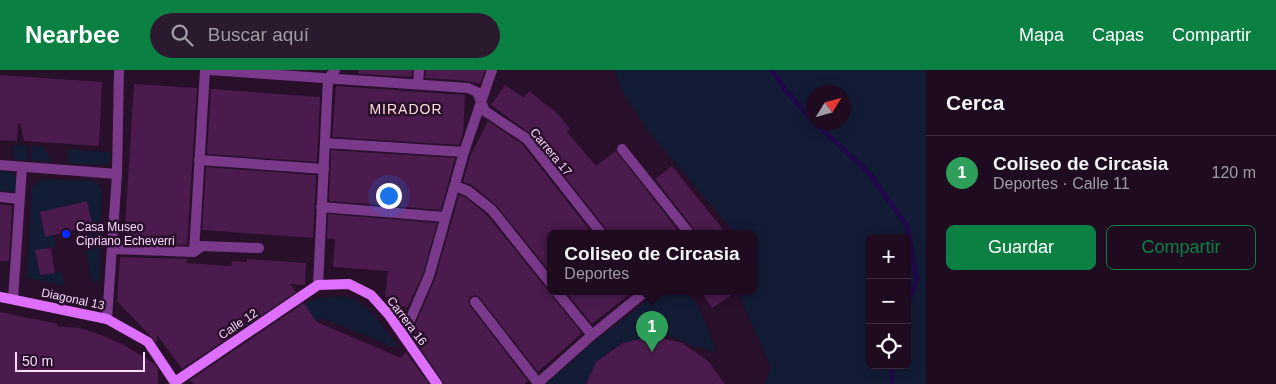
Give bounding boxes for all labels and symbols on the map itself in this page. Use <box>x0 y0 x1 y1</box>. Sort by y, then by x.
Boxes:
north arrow <box>806 85 851 130</box>
district label: MIRADOR <box>369 101 443 117</box>
street label: Carrera 17 <box>527 126 575 179</box>
your location <box>376 183 402 209</box>
place label: Casa Museo Cipriano Echeverri <box>76 220 175 248</box>
marker: Casa Museo Cipriano Echeverri <box>60 228 72 240</box>
street label: Diagonal 13 <box>40 285 106 313</box>
street label: Carrera 16 <box>384 294 430 348</box>
street label: Calle 12 <box>216 306 260 342</box>
pin: 1 <box>636 311 668 352</box>
scale bar <box>15 349 145 372</box>

